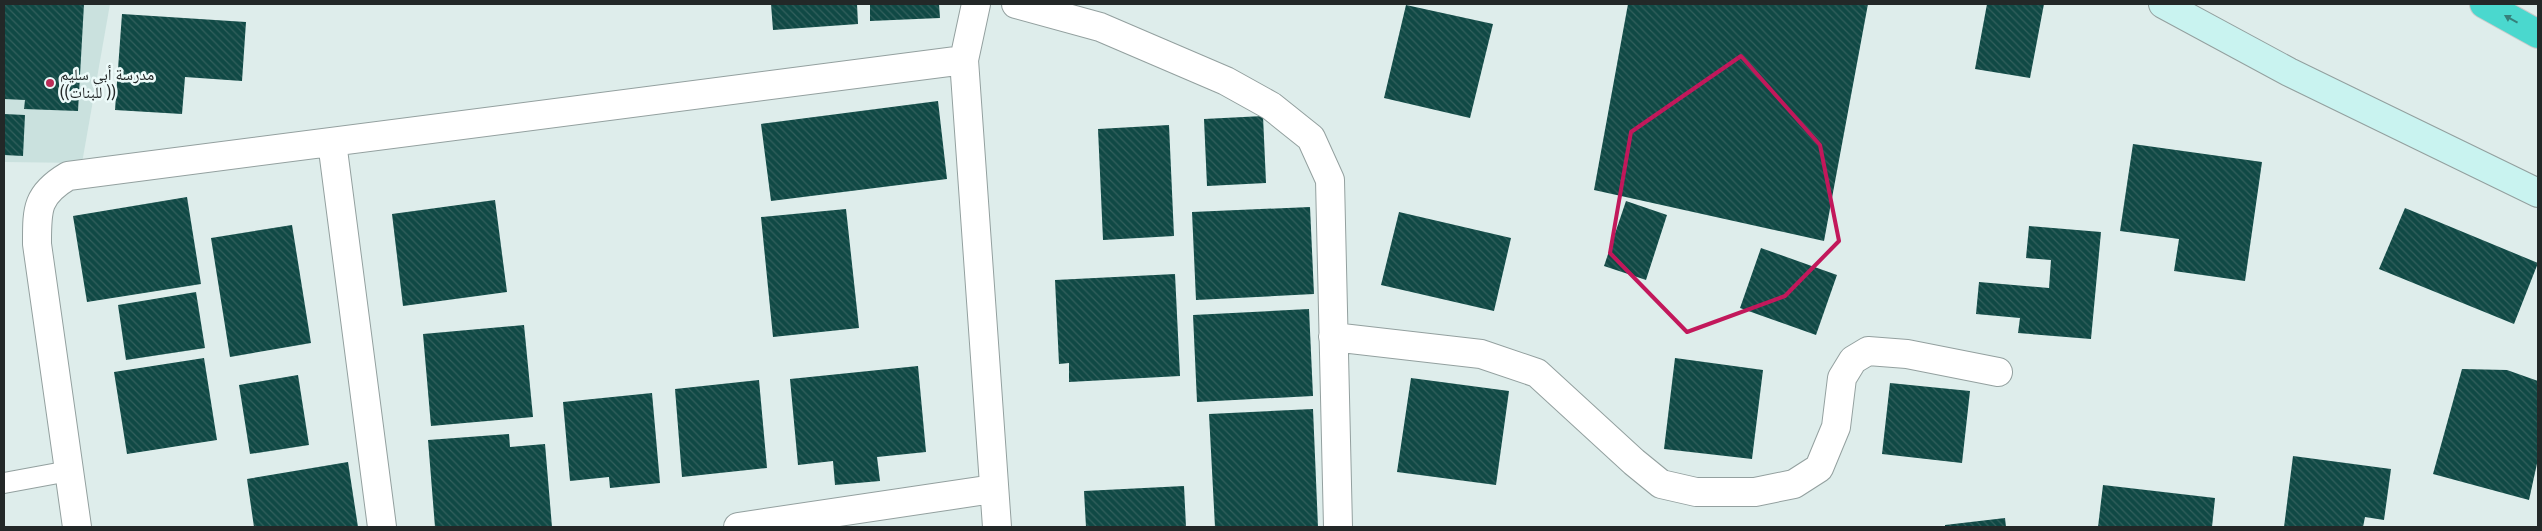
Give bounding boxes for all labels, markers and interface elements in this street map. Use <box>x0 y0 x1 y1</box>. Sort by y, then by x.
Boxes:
one-way arrow <box>2504 15 2517 24</box>
place label: مدرسة أبي سليم ((للبنات )) <box>60 65 154 102</box>
marker: مدرسة أبي سليم ((للبنات )) <box>44 77 56 89</box>

